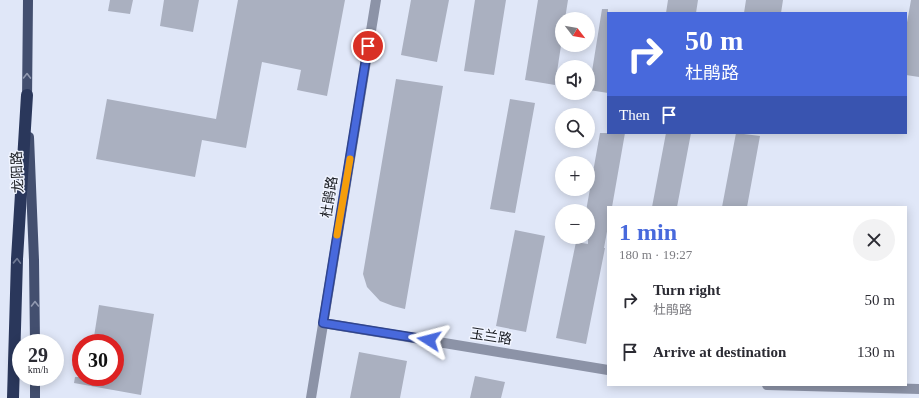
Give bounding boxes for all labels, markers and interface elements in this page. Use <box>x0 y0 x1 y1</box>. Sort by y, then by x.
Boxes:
north arrow <box>555 12 595 52</box>
map controls <box>555 12 595 244</box>
text: 50 m <box>685 25 743 56</box>
icon: right <box>619 28 671 80</box>
pin <box>351 29 385 63</box>
icon: arrive <box>357 35 379 57</box>
button: sound <box>555 60 595 100</box>
text: 杜鹃路 <box>685 63 739 83</box>
one-way arrow <box>23 73 31 79</box>
icon: arrive <box>658 104 680 126</box>
text: Then <box>619 107 650 123</box>
button: search <box>555 108 595 148</box>
street label: 龙阳路 <box>8 151 26 193</box>
button: + <box>555 156 595 196</box>
street label: 杜鹃路 <box>319 175 340 219</box>
button: − <box>555 204 595 244</box>
text: 1 min <box>619 219 677 245</box>
button: close <box>853 219 895 261</box>
text: 180 m · 19:27 <box>619 247 692 262</box>
one-way arrow <box>13 258 21 264</box>
text: Turn right <box>653 282 720 298</box>
icon: right <box>619 289 641 311</box>
text: 50 m <box>865 292 895 308</box>
one-way arrow <box>31 301 39 307</box>
text: 杜鹃路 <box>653 302 692 317</box>
position arrow <box>408 319 450 361</box>
street label: 玉兰路 <box>469 326 513 347</box>
speed limit sign: 30 <box>72 334 124 386</box>
icon: arrive <box>619 341 641 363</box>
text: 29 <box>28 344 48 366</box>
text: Arrive at destination <box>653 344 786 360</box>
text: 130 m <box>857 344 895 360</box>
text: km/h <box>28 364 48 375</box>

